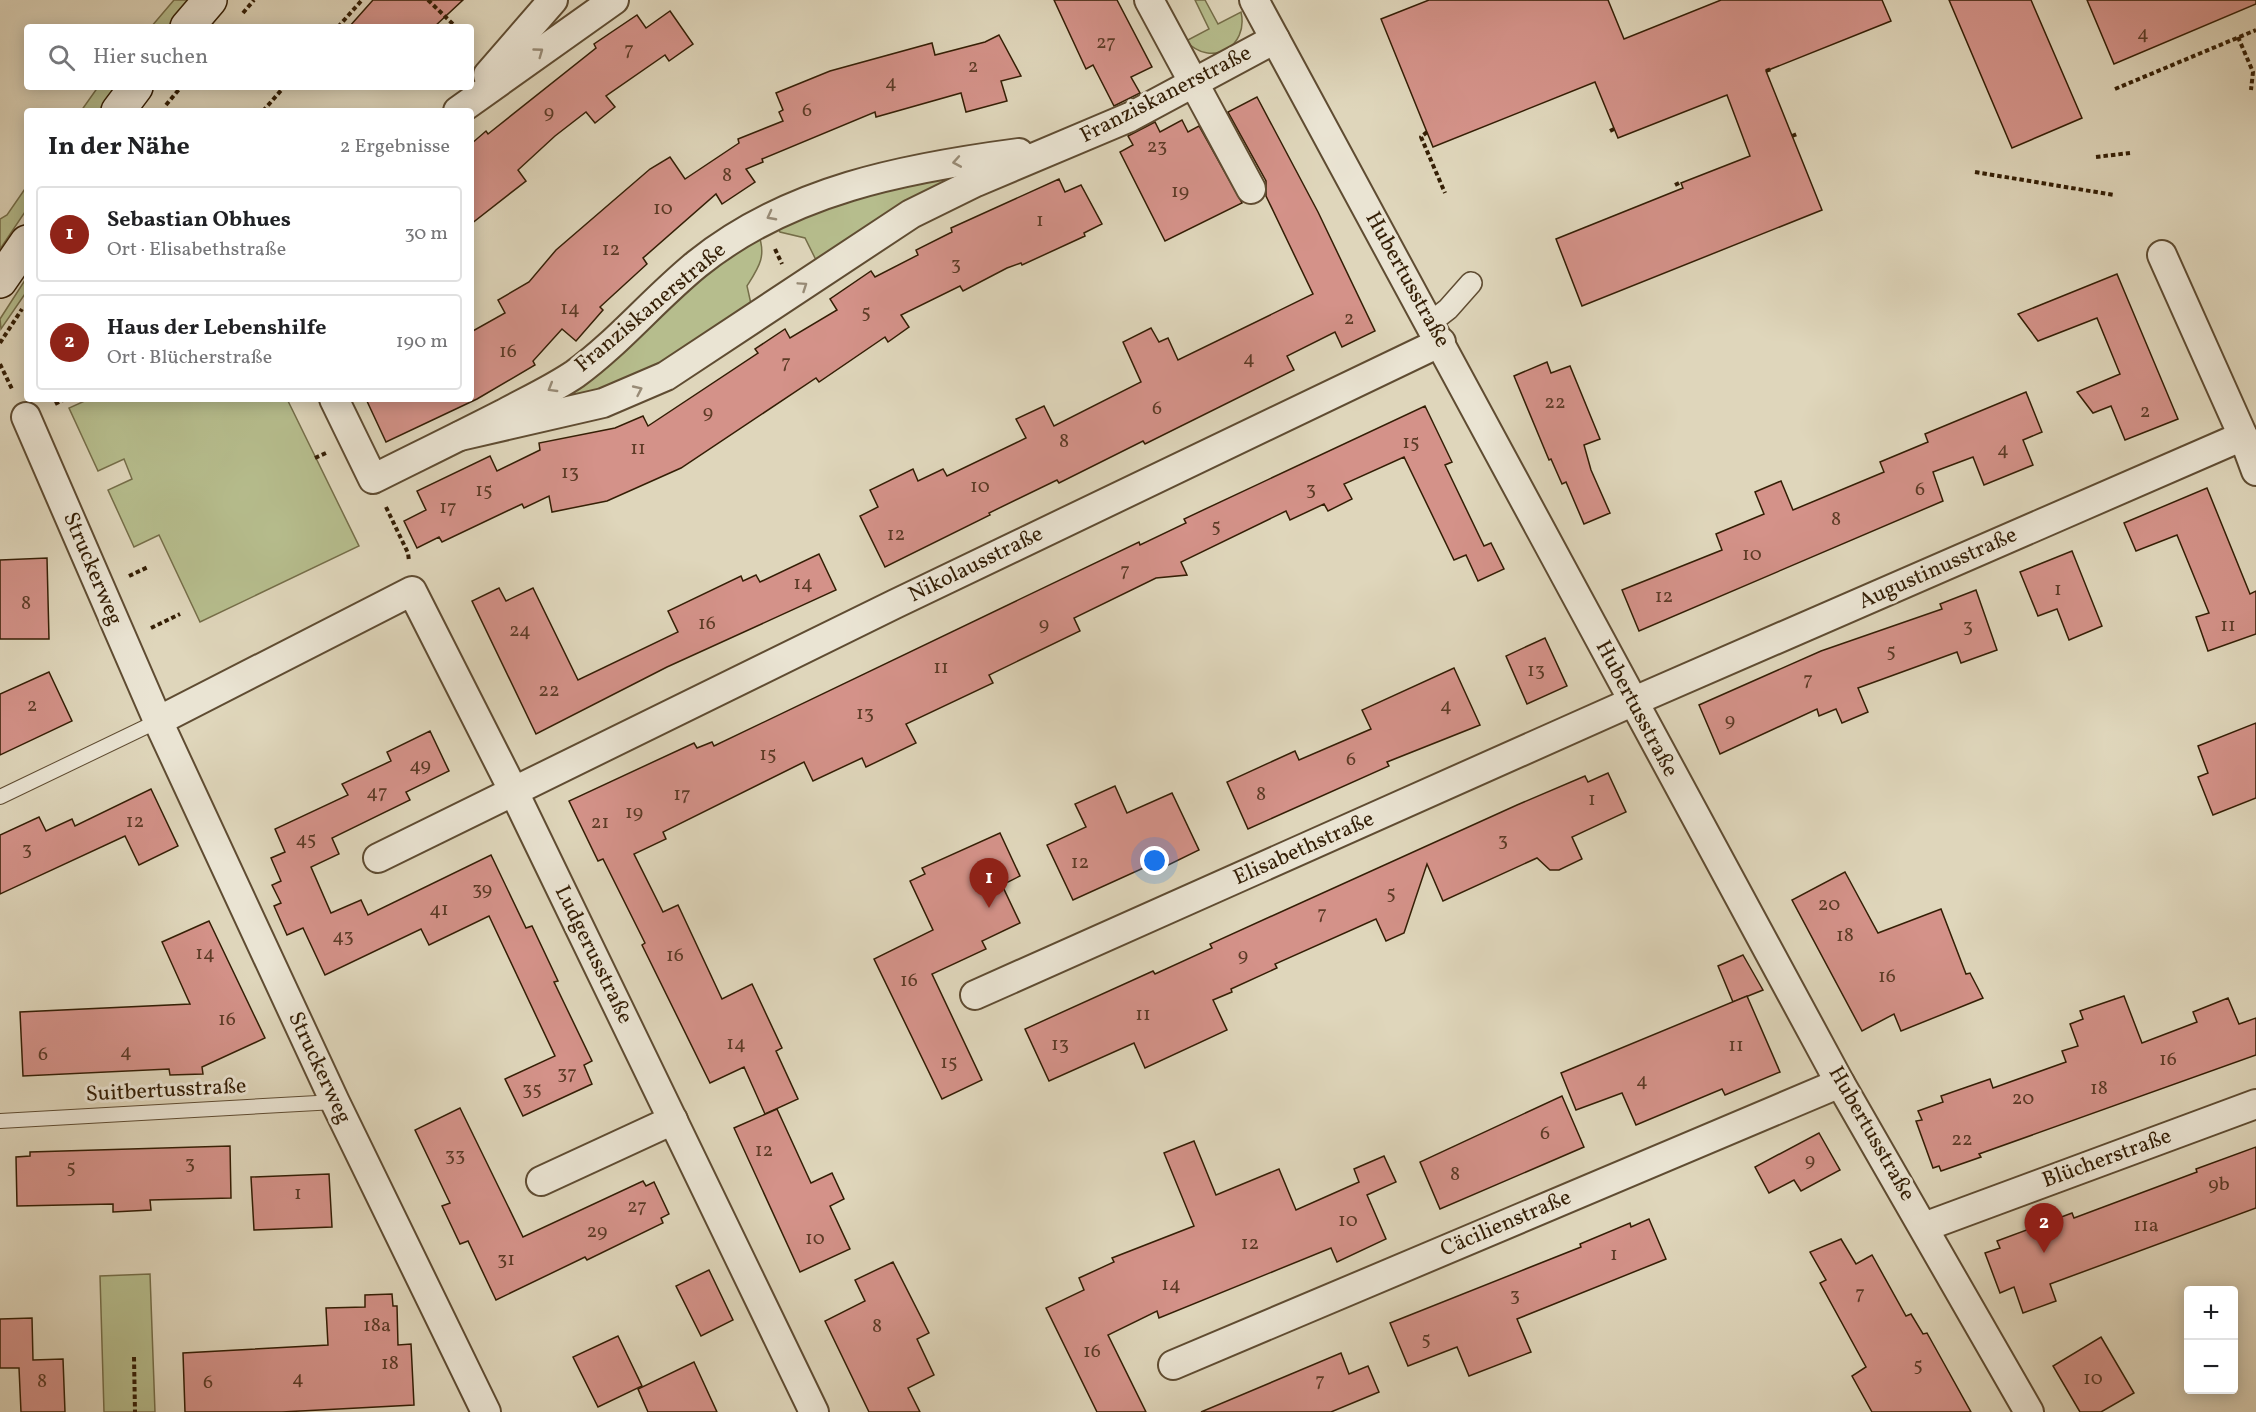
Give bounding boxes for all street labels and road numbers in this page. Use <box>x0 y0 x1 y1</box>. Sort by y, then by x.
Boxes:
street label: Franziskanerstraße <box>1075 38 1257 152</box>
street label: Hubertusstraße <box>1357 206 1457 354</box>
street label: Franziskanerstraße <box>569 235 733 381</box>
street label: Struckerweg <box>54 507 130 631</box>
street label: Nikolausstraße <box>903 519 1049 611</box>
street label: Augustinusstraße <box>1854 520 2022 618</box>
street label: Hubertusstraße <box>1587 635 1685 783</box>
street label: Elisabethstraße <box>1229 804 1379 894</box>
street label: Ludgerusstraße <box>546 880 640 1030</box>
street label: Struckerweg <box>279 1007 359 1129</box>
street label: Hubertusstraße <box>1820 1061 1922 1207</box>
street label: Suitbertusstraße <box>85 1071 247 1111</box>
street label: Blücherstraße <box>2038 1121 2176 1197</box>
street label: Cäcilienstraße <box>1436 1182 1576 1266</box>

